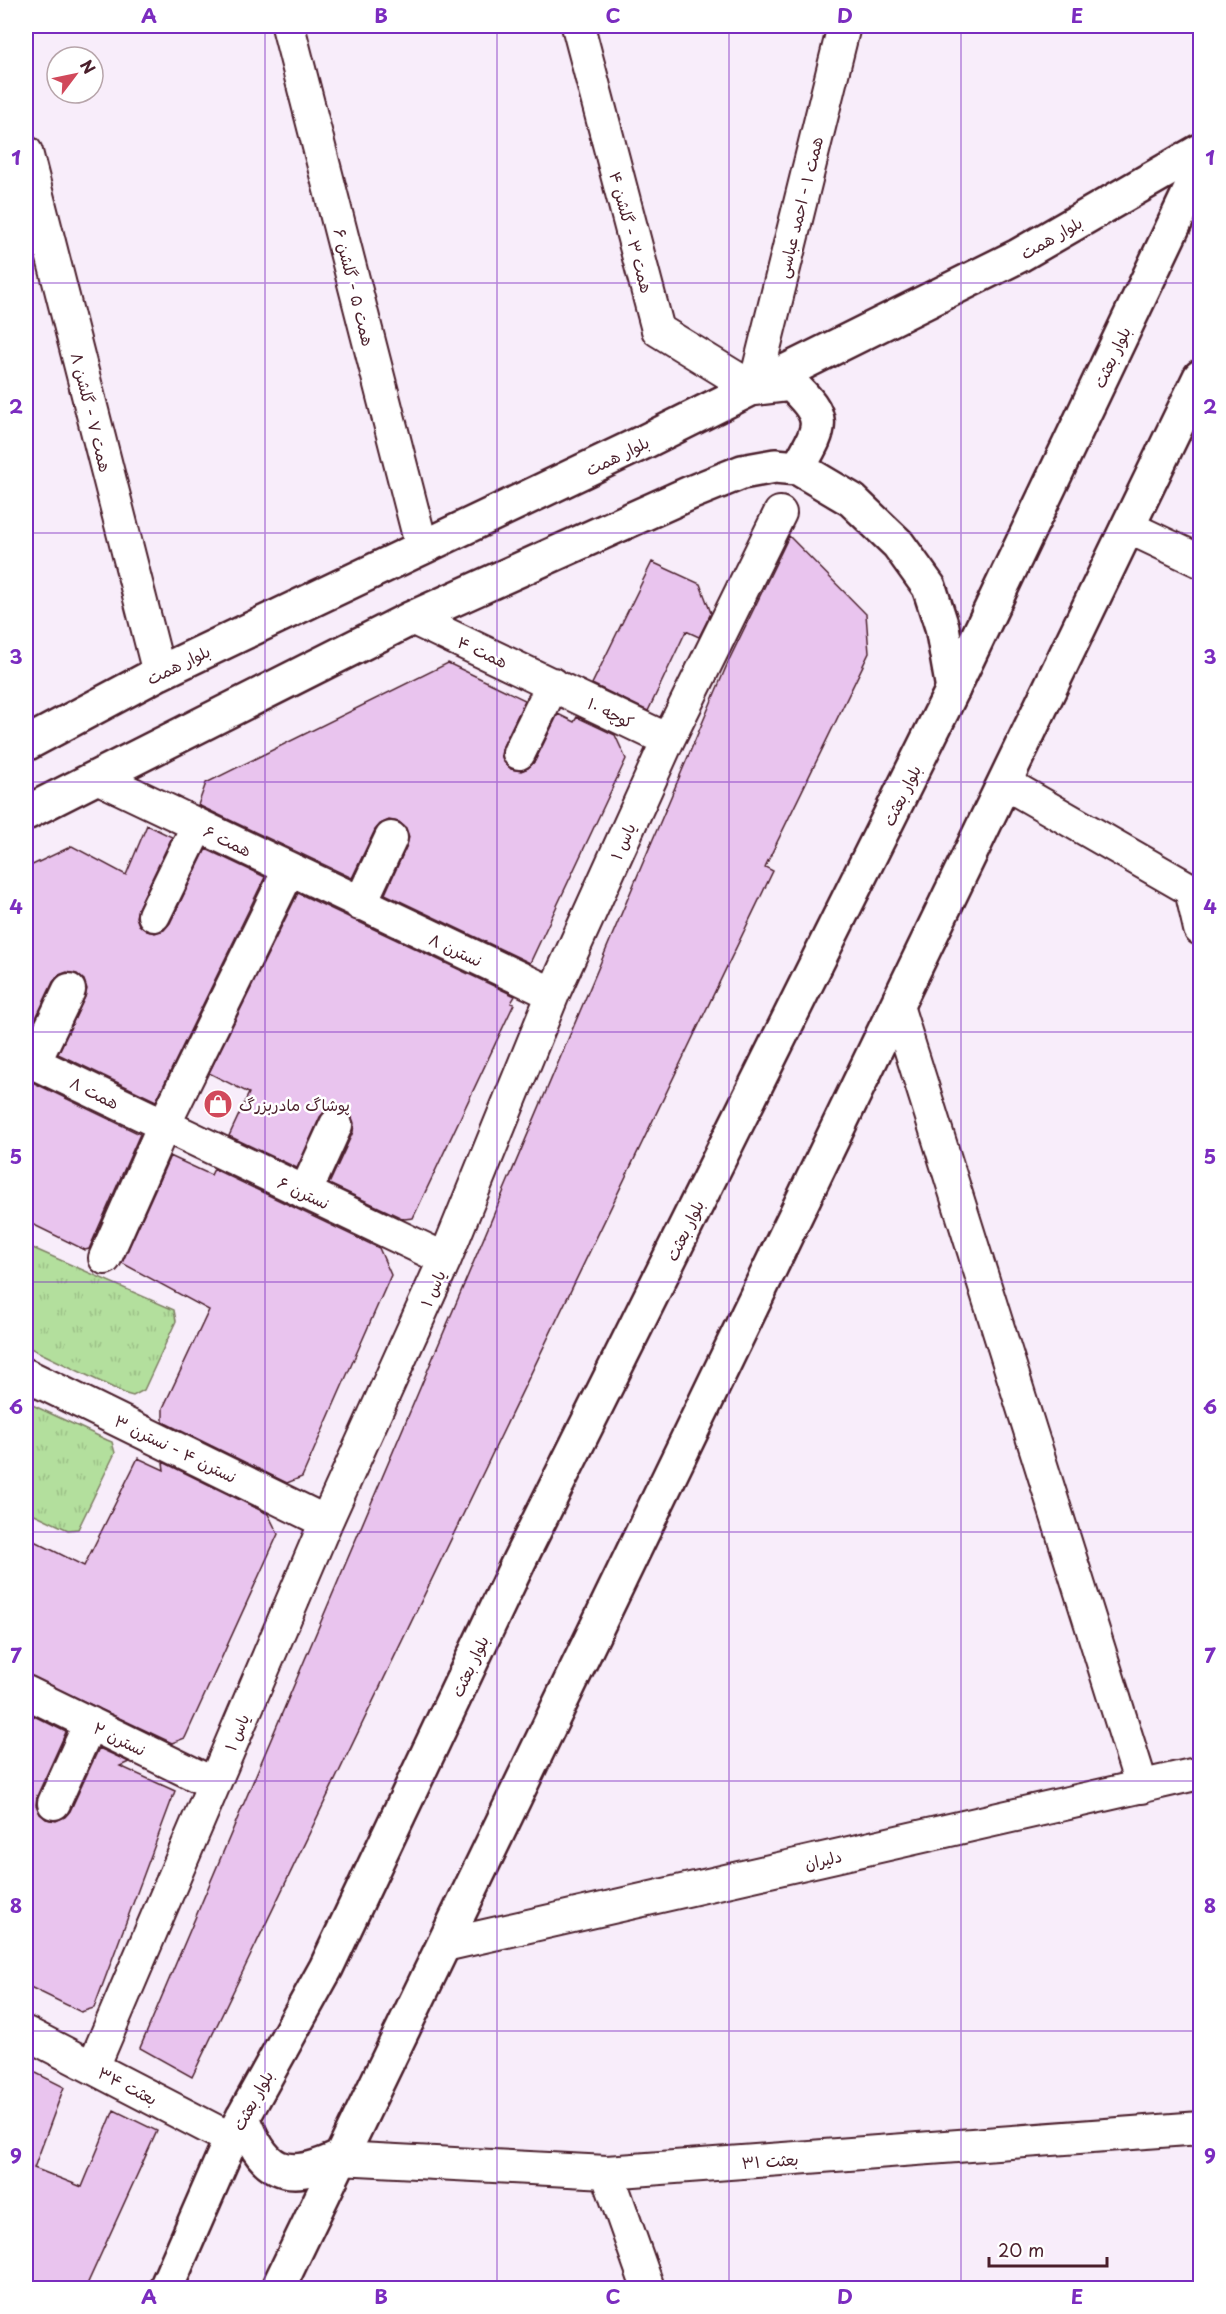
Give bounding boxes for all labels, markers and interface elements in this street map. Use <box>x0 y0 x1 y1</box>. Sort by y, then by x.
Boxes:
text: A <box>141 0 157 30</box>
text: B <box>374 0 388 30</box>
text: C <box>605 0 621 30</box>
text: D <box>837 0 853 30</box>
text: E <box>1071 0 1083 30</box>
north arrow <box>45 45 105 105</box>
text: N <box>75 55 102 78</box>
street label: همت ۱ - احمد عباسی <box>770 134 828 280</box>
text: 1 <box>11 142 21 172</box>
text: 1 <box>1205 142 1215 172</box>
street label: همت ۳ - گلشن ۴ <box>604 168 660 296</box>
street label: بلوار همت <box>1016 210 1086 264</box>
street label: همت ۵ - گلشن ۶ <box>329 226 381 348</box>
street label: بلوار بعثت <box>1086 322 1136 392</box>
street label: همت ۷ - گلشن ۸ <box>66 350 118 474</box>
text: 2 <box>9 391 23 421</box>
text: 2 <box>1203 391 1217 421</box>
street label: بلوار همت <box>581 429 653 481</box>
street label: همت ۴ <box>454 629 512 673</box>
street label: بلوار همت <box>142 638 214 690</box>
text: 3 <box>9 641 23 671</box>
text: 3 <box>1203 641 1217 671</box>
street label: کوچه ۱۰ <box>584 691 638 734</box>
street label: بلوار بعثت <box>876 760 926 830</box>
street label: همت ۶ <box>200 818 256 862</box>
street label: یاس ۱ <box>603 819 641 863</box>
text: 4 <box>9 891 23 921</box>
text: 4 <box>1203 891 1217 921</box>
street label: نسترن ۸ <box>425 926 487 972</box>
street label: همت ۸ <box>66 1070 124 1114</box>
shop icon: پوشاگ مادربزرگ <box>202 1088 234 1120</box>
place label: پوشاگ مادربزرگ <box>239 1092 350 1116</box>
text: 5 <box>10 1141 22 1171</box>
text: 5 <box>1204 1141 1216 1171</box>
street label: نسترن ۶ <box>274 1170 334 1214</box>
street label: بلوار بعثت <box>659 1195 709 1265</box>
street label: یاس ۱ <box>413 1266 451 1310</box>
text: 6 <box>9 1391 23 1421</box>
text: 6 <box>1203 1391 1217 1421</box>
street label: نسترن ۴ - نسترن ۳ <box>111 1408 241 1488</box>
street label: بلوار بعثت <box>444 1631 494 1701</box>
text: 7 <box>10 1640 22 1670</box>
text: 7 <box>1204 1640 1216 1670</box>
street label: یاس ۱ <box>218 1710 254 1754</box>
street label: نسترن ۲ <box>90 1715 150 1761</box>
street label: دلیران <box>802 1843 844 1875</box>
text: 8 <box>10 1890 22 1920</box>
text: 8 <box>1204 1890 1216 1920</box>
street label: بعثت ۳۴ <box>94 2060 162 2110</box>
street label: بلوار بعثت <box>226 2066 278 2134</box>
text: 9 <box>10 2140 22 2170</box>
text: 9 <box>1204 2140 1216 2170</box>
street label: بعثت ۳۱ <box>741 2146 799 2174</box>
scale bar <box>989 2230 1108 2268</box>
text: 20 m <box>998 2236 1044 2263</box>
text: A <box>141 2281 157 2311</box>
text: B <box>374 2281 388 2311</box>
text: C <box>605 2281 621 2311</box>
text: D <box>837 2281 853 2311</box>
text: E <box>1071 2281 1083 2311</box>

